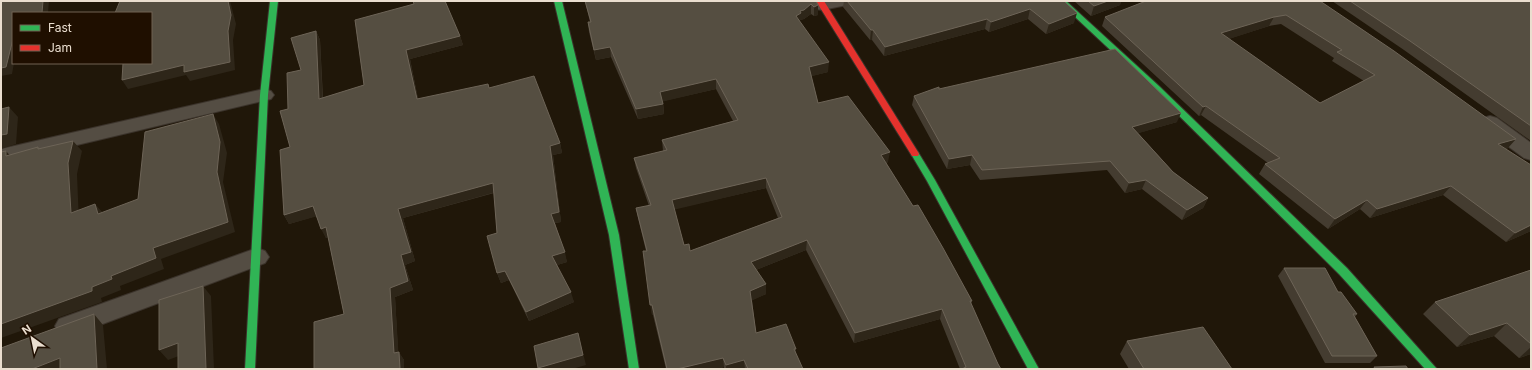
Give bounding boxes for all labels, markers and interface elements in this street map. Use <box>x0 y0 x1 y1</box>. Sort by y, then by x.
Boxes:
legend <box>12 12 152 64</box>
text: Fast <box>48 20 72 35</box>
text: Jam <box>48 40 72 55</box>
north arrow <box>12 318 52 358</box>
text: N <box>19 321 34 338</box>

